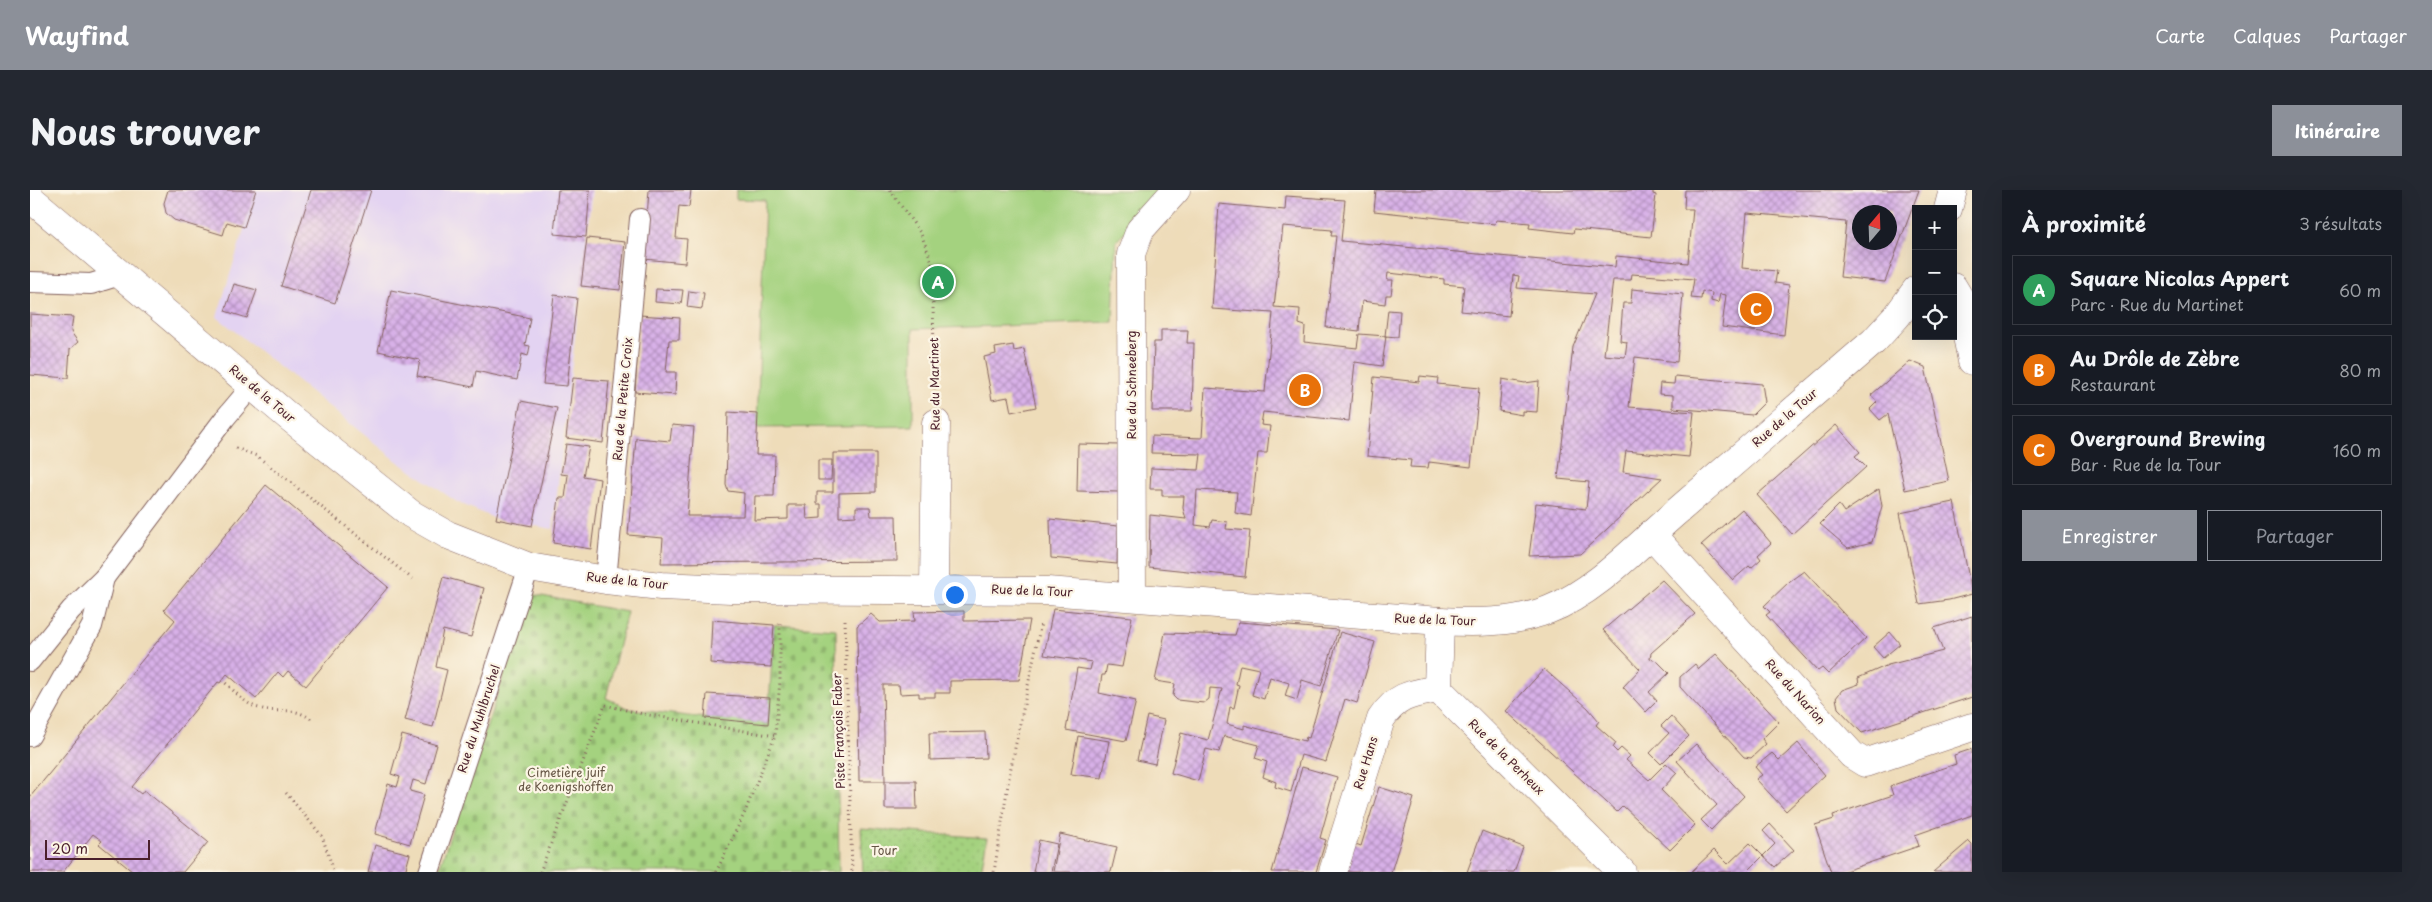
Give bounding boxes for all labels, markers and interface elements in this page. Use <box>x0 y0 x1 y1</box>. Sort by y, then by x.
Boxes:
text: Wayfind <box>25 17 129 53</box>
text: Carte <box>2155 22 2205 49</box>
text: Calques <box>2233 22 2301 49</box>
text: Partager <box>2329 22 2407 49</box>
text: Nous trouver <box>30 104 260 157</box>
button: Itinéraire <box>2272 105 2402 156</box>
north arrow <box>1852 205 1897 250</box>
map controls <box>1912 205 1957 340</box>
button: + <box>1912 205 1957 250</box>
text: À proximité <box>2022 207 2146 239</box>
text: 3 résultats <box>2299 211 2382 235</box>
button: − <box>1912 250 1957 295</box>
pin: A <box>922 263 954 301</box>
text: Square Nicolas Appert <box>2070 264 2289 292</box>
text: A <box>2033 278 2045 302</box>
text: 60 m <box>2339 278 2381 302</box>
pin: C <box>1740 290 1772 328</box>
text: Parc · Rue du Martinet <box>2070 292 2244 316</box>
button: locate <box>1912 295 1957 340</box>
street label: Rue du Schneeberg <box>1122 330 1140 439</box>
street label: Rue de la Petite Croix <box>608 336 636 461</box>
street label: Rue du Martinet <box>924 337 944 431</box>
text: Au Drôle de Zèbre <box>2070 344 2240 372</box>
text: B <box>2034 358 2044 382</box>
text: 80 m <box>2339 358 2381 382</box>
street label: Rue de la Tour <box>226 360 300 427</box>
pin: B <box>1289 371 1321 409</box>
text: Restaurant <box>2070 372 2156 396</box>
street label: Rue de la Tour <box>1748 383 1821 451</box>
text: Overground Brewing <box>2070 424 2265 452</box>
text: C <box>2033 438 2045 462</box>
text: 160 m <box>2333 438 2381 462</box>
text: Bar · Rue de la Tour <box>2070 452 2221 476</box>
button: Enregistrer <box>2022 510 2197 561</box>
button: Partager <box>2207 510 2382 561</box>
street label: Rue de la Tour <box>586 567 669 593</box>
street label: Rue de la Tour <box>991 580 1074 600</box>
your location <box>942 582 968 608</box>
street label: Rue de la Tour <box>1394 609 1477 629</box>
street label: Rue du Narion <box>1761 655 1830 728</box>
street label: Rue du Muhlbruchel <box>452 662 504 775</box>
street label: Piste François Faber <box>827 672 849 789</box>
street label: Rue de la Perheux <box>1465 714 1549 798</box>
street label: Rue Hans <box>1348 733 1382 791</box>
park label: Cimetière juif de Koenigshoffen <box>518 763 614 795</box>
scale bar <box>45 837 150 860</box>
text: 20 m <box>52 838 88 859</box>
park label: Tour <box>871 841 897 859</box>

